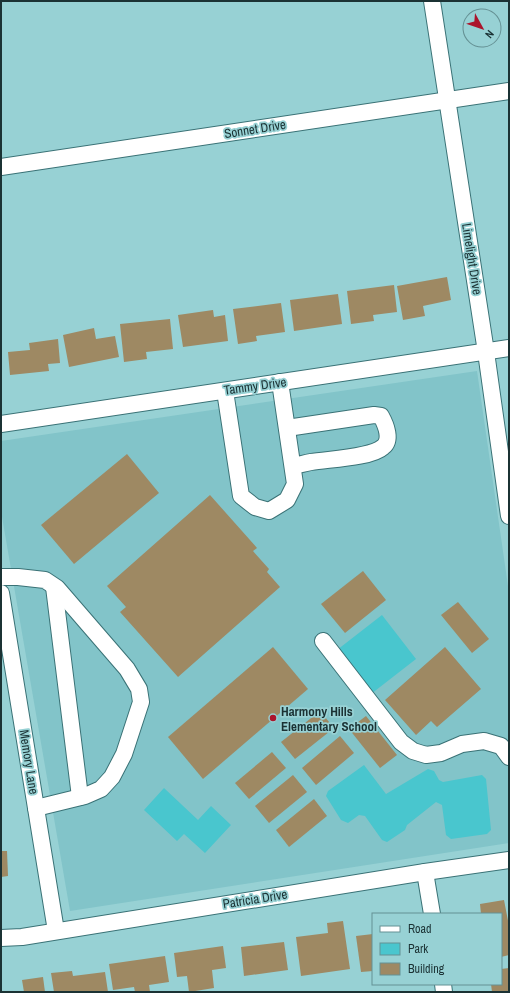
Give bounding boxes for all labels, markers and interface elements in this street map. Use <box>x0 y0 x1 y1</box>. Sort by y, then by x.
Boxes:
north arrow <box>462 8 502 48</box>
text: N <box>482 27 497 41</box>
street label: Sonnet Drive <box>223 116 287 142</box>
street label: Limelight Drive <box>458 222 486 296</box>
street label: Tammy Drive <box>223 373 287 399</box>
place label: Harmony Hills Elementary School <box>281 703 377 735</box>
marker: Harmony Hills Elementary School <box>268 713 278 723</box>
street label: Memory Lane <box>16 728 43 796</box>
street label: Patricia Drive <box>221 885 289 912</box>
legend <box>372 913 502 985</box>
text: Road <box>408 921 432 937</box>
text: Park <box>408 941 428 957</box>
text: Building <box>408 961 445 977</box>

